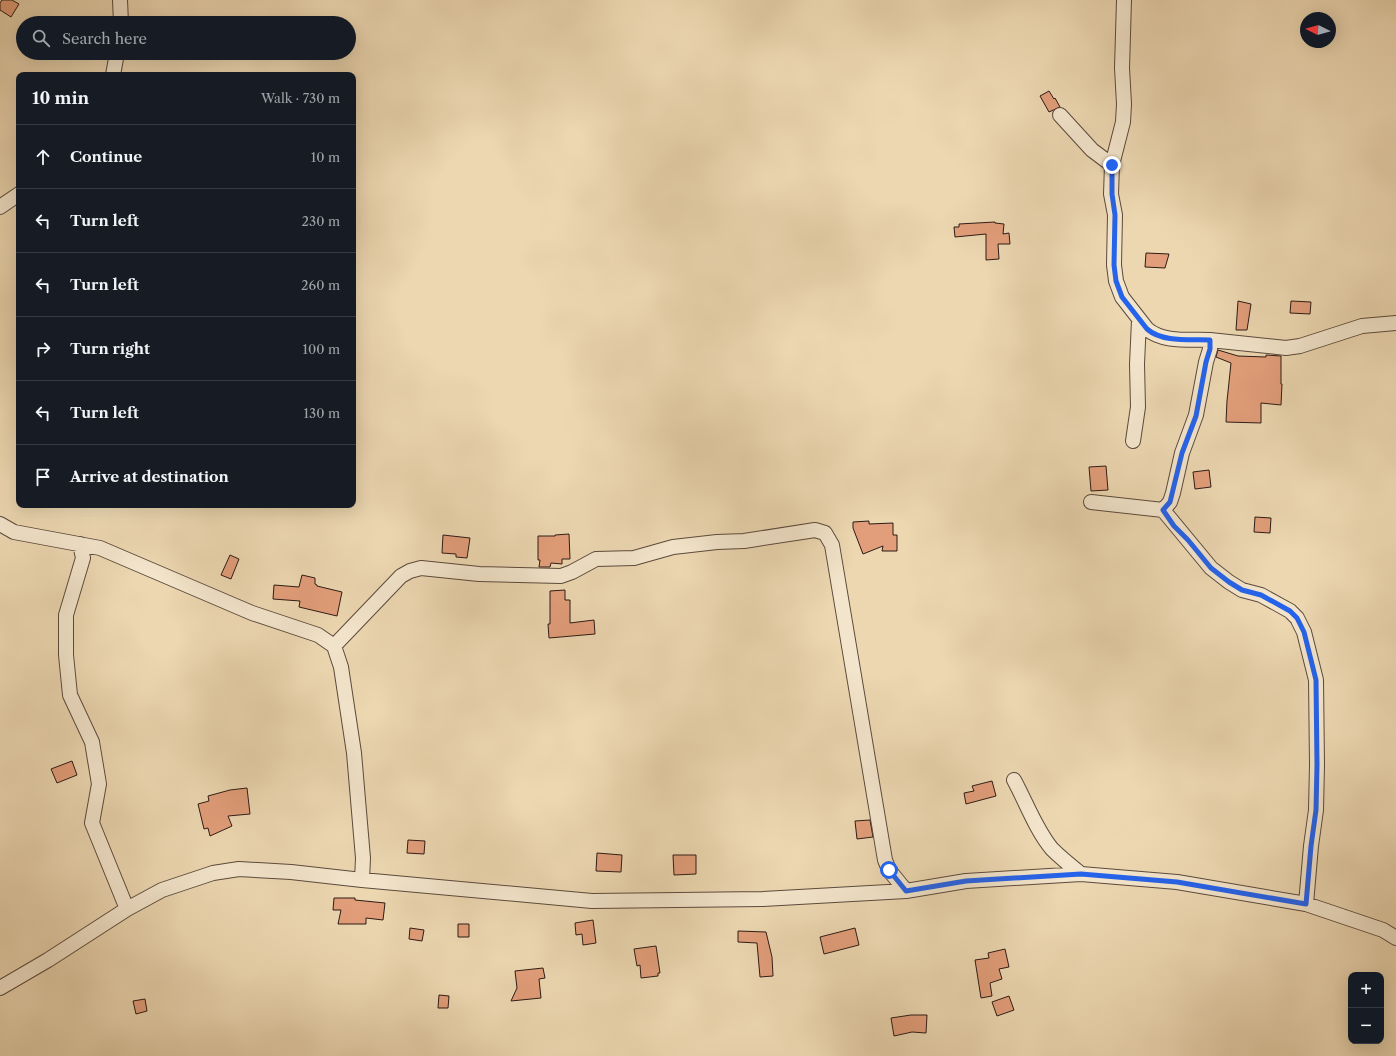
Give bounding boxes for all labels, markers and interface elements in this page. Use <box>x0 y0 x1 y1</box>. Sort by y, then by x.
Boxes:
north arrow <box>1300 12 1336 48</box>
search box <box>16 16 356 60</box>
icon: search <box>30 27 52 49</box>
text: Search here <box>62 29 147 48</box>
text: 10 min <box>32 88 89 108</box>
text: Walk · 730 m <box>261 90 340 106</box>
icon: ahead <box>32 146 54 168</box>
text: Continue <box>70 147 142 166</box>
text: 10 m <box>311 149 340 165</box>
route end <box>1103 156 1121 174</box>
icon: left <box>32 210 54 232</box>
text: Turn left <box>70 211 139 230</box>
text: 230 m <box>302 213 340 229</box>
icon: left <box>32 274 54 296</box>
text: Turn left <box>70 275 139 294</box>
text: 260 m <box>301 277 340 293</box>
icon: right <box>32 338 54 360</box>
text: Turn right <box>70 339 150 358</box>
text: 100 m <box>302 341 340 357</box>
icon: left <box>32 402 54 424</box>
text: Turn left <box>70 403 139 422</box>
text: 130 m <box>304 405 340 421</box>
icon: arrive <box>32 466 54 488</box>
text: Arrive at destination <box>70 467 229 486</box>
route start <box>880 861 898 879</box>
map controls <box>1348 972 1384 1044</box>
button: + <box>1348 972 1384 1008</box>
button: − <box>1348 1008 1384 1044</box>

